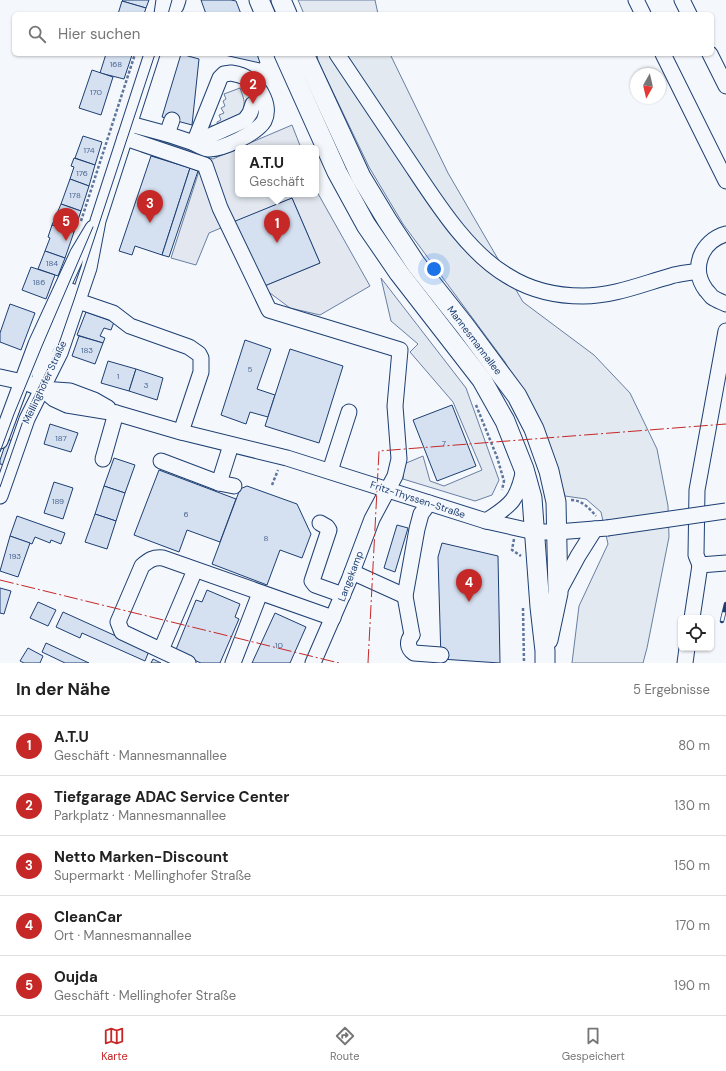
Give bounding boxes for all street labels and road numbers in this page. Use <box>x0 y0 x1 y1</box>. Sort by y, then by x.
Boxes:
street label: Mannesmannallee <box>444 303 505 378</box>
street label: Mellinghofer Straße <box>20 338 70 426</box>
street label: Fritz-Thyssen-Straße <box>369 478 467 521</box>
street label: Langekamp <box>335 549 366 603</box>

